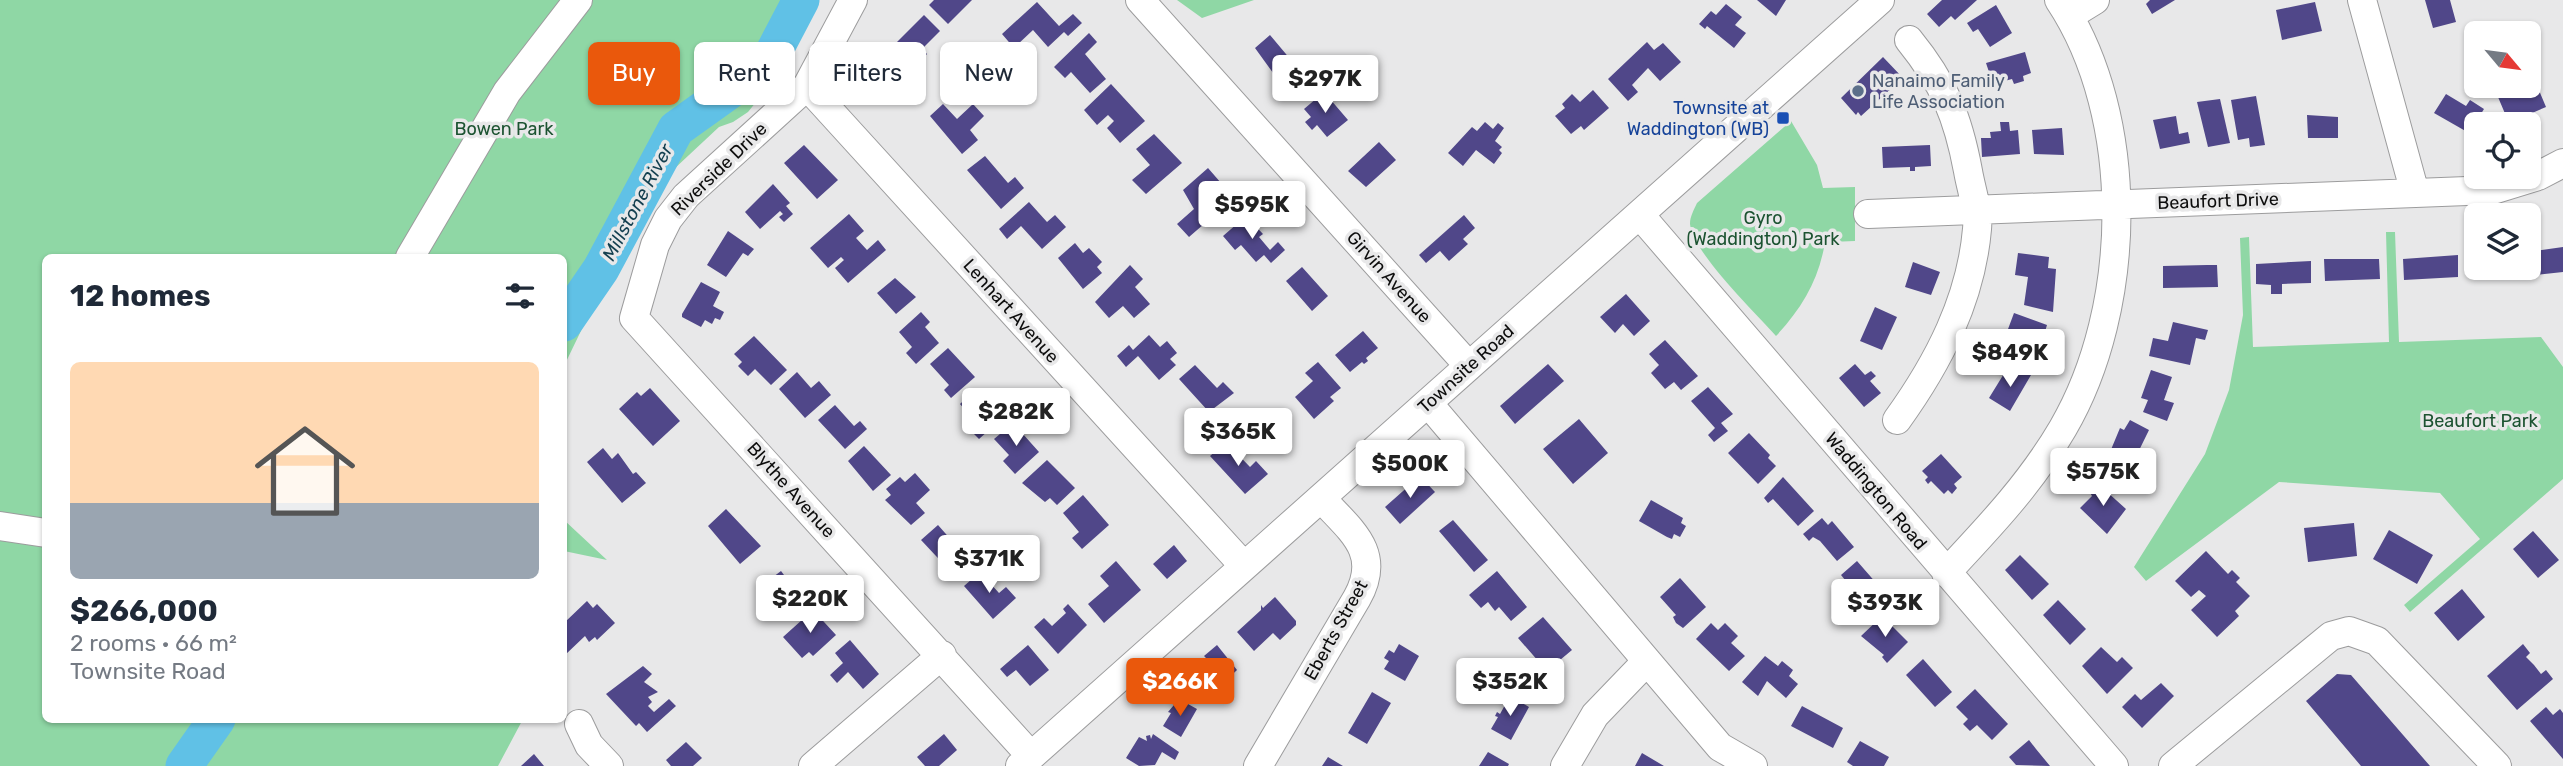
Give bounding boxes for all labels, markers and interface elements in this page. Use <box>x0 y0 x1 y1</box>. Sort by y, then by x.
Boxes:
north arrow <box>2464 21 2541 98</box>
map controls <box>2464 21 2541 280</box>
chip: Buy <box>588 42 680 105</box>
chip: Rent <box>694 42 795 105</box>
chip: Filters <box>809 42 926 105</box>
chip: New <box>940 42 1037 105</box>
pin: $297K <box>1276 55 1374 115</box>
text: $297K <box>1288 64 1362 92</box>
place label: Nanaimo Family Life Association <box>1872 70 2005 113</box>
marker: Nanaimo Family Life Association <box>1850 83 1866 99</box>
place label: Townsite at Waddington (WB) <box>1627 97 1769 140</box>
marker: Townsite at Waddington (WB) <box>1775 110 1791 126</box>
button: locate <box>2464 112 2541 189</box>
park label: Bowen Park <box>454 118 554 140</box>
street label: Riverside Drive <box>666 118 772 220</box>
water label: Millstone River <box>597 139 678 265</box>
pin: $595K <box>1203 182 1301 241</box>
street label: Beaufort Drive <box>2157 188 2279 214</box>
text: $595K <box>1214 190 1290 218</box>
button: layers <box>2464 203 2541 280</box>
park label: Gyro (Waddington) Park <box>1686 207 1840 250</box>
street label: Girvin Avenue <box>1342 227 1436 327</box>
street label: Lenhart Avenue <box>958 254 1064 368</box>
icon: filters <box>501 277 539 315</box>
text: 12 homes <box>70 278 211 314</box>
street label: Townsite Road <box>1413 320 1519 418</box>
pin: $849K <box>1961 330 2059 389</box>
text: $849K <box>1972 338 2048 366</box>
pin: $282K <box>967 388 1065 448</box>
text: $282K <box>978 397 1054 425</box>
icon: home <box>242 408 368 534</box>
pin: $365K <box>1189 408 1287 468</box>
park label: Beaufort Park <box>2422 410 2539 432</box>
text: $365K <box>1200 417 1276 445</box>
street label: Waddington Road <box>1820 428 1932 554</box>
street label: Blythe Avenue <box>742 438 840 542</box>
pin: $500K <box>1361 440 1459 500</box>
pin: $575K <box>2054 448 2152 508</box>
text: $500K <box>1372 449 1448 477</box>
text: $575K <box>2066 457 2140 485</box>
pin: $371K <box>940 536 1038 595</box>
text: $371K <box>954 544 1024 572</box>
pin: $220K <box>761 576 859 635</box>
street label: Eberts Street <box>1299 576 1373 684</box>
pin: $393K <box>1836 580 1934 639</box>
text: $220K <box>772 584 848 612</box>
text: $393K <box>1847 588 1923 616</box>
text: $266,000 <box>70 593 218 629</box>
text: 2 rooms · 66 m² <box>70 629 237 657</box>
text: Townsite Road <box>70 657 226 685</box>
pin: $266K <box>1131 658 1229 718</box>
pin: $352K <box>1461 658 1559 718</box>
text: $266K <box>1142 667 1218 695</box>
text: $352K <box>1472 667 1548 695</box>

